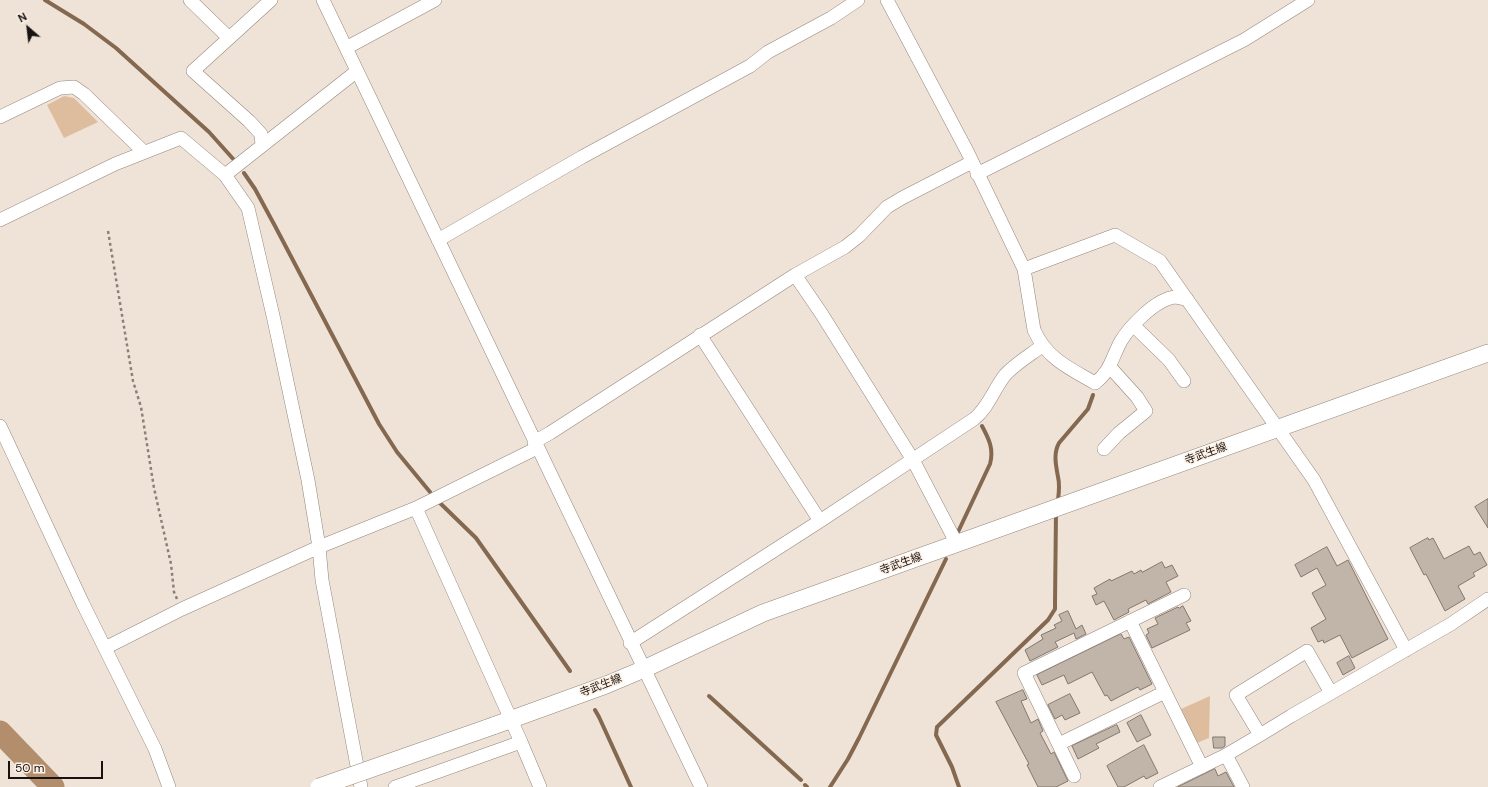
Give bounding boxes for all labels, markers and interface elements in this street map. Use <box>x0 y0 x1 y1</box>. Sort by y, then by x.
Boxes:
north arrow <box>8 8 48 48</box>
text: N <box>16 9 29 25</box>
street label: 寺武生線 <box>1183 440 1229 468</box>
street label: 寺武生線 <box>878 550 924 578</box>
street label: 寺武生線 <box>578 672 624 700</box>
scale bar <box>10 753 105 779</box>
text: 50 m <box>15 760 44 776</box>

